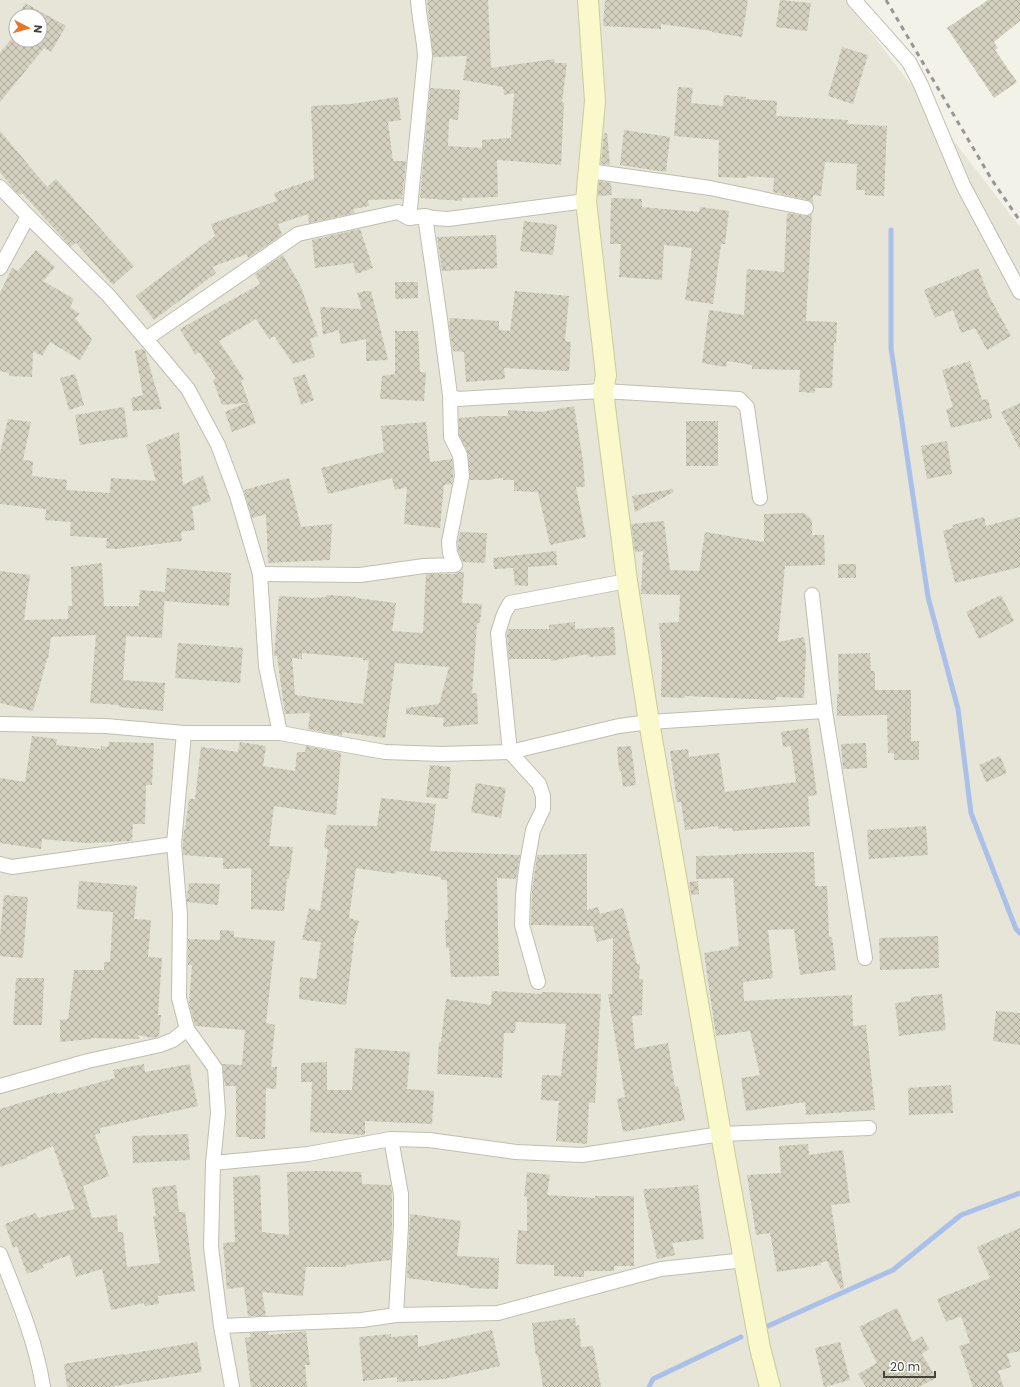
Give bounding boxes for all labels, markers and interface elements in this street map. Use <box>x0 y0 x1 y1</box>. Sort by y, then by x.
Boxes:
north arrow <box>8 8 48 48</box>
text: N <box>30 24 46 34</box>
scale bar <box>884 1353 935 1379</box>
text: 20 m <box>890 1358 920 1375</box>

